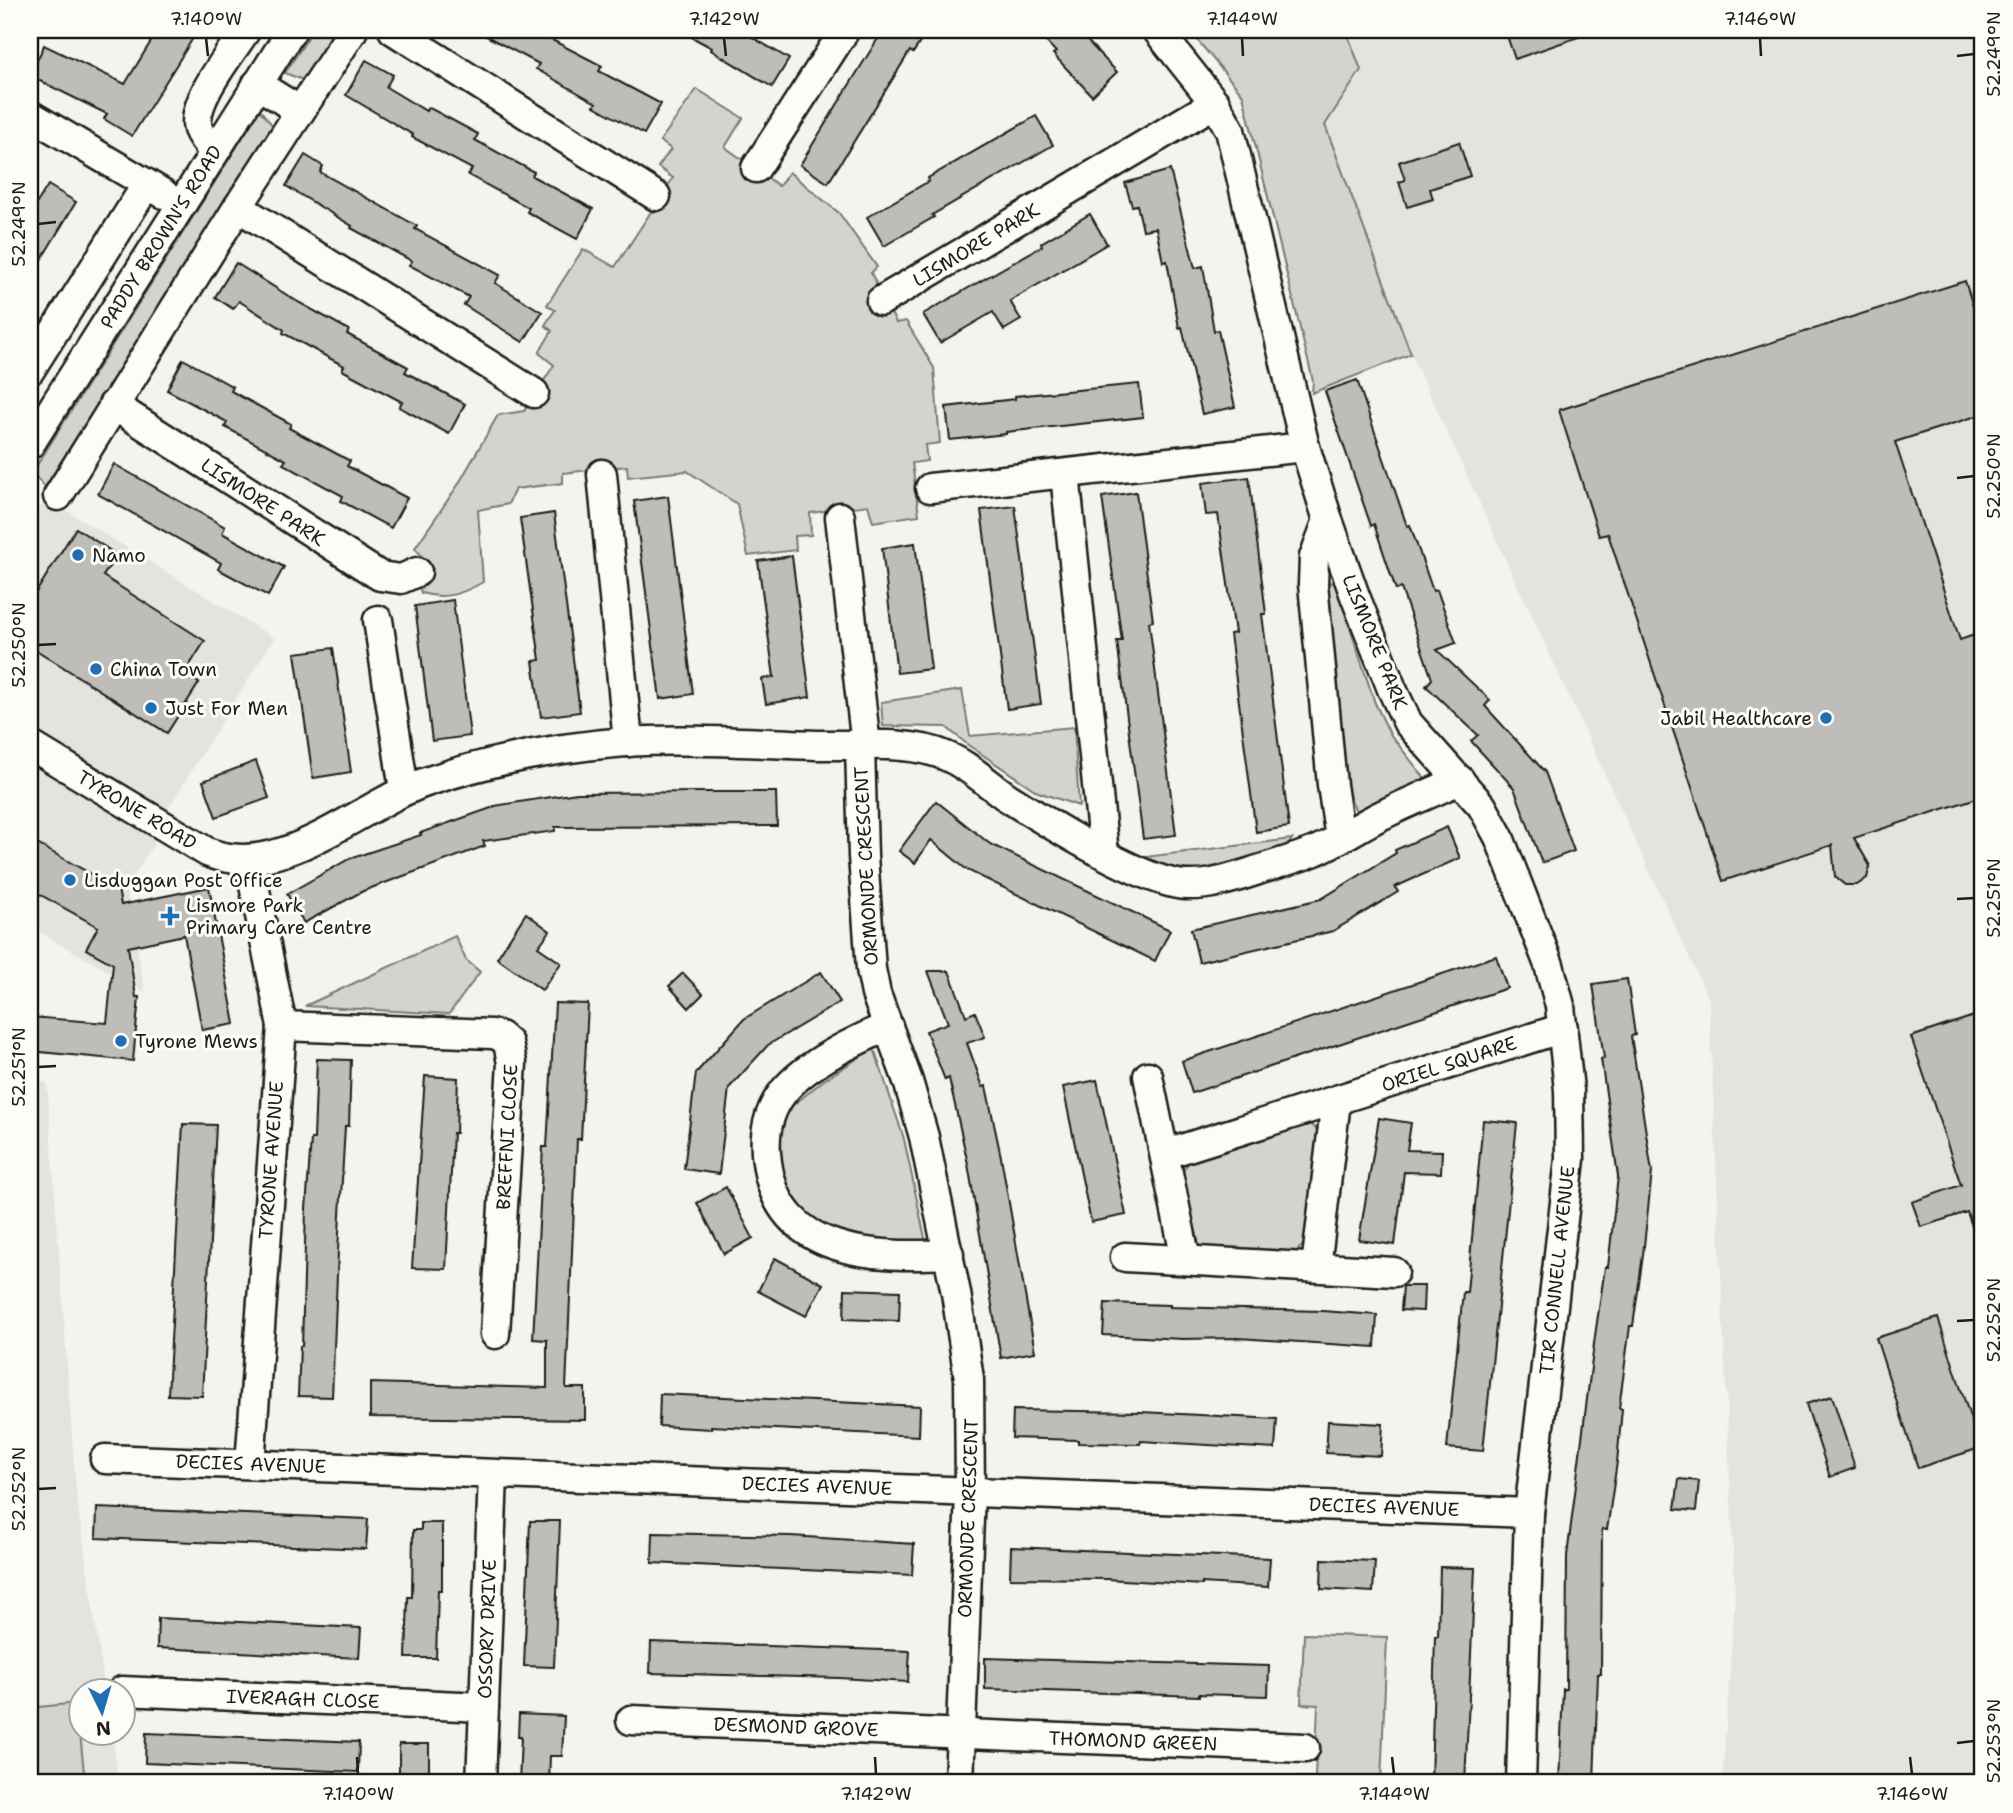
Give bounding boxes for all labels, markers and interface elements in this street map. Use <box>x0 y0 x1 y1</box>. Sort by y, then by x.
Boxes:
text: 7.140°W <box>170 7 242 31</box>
text: 7.142°W <box>688 7 760 31</box>
text: 7.144°W <box>1206 7 1278 31</box>
text: 7.146°W <box>1724 7 1796 31</box>
text: 52.249°N <box>1982 11 2006 97</box>
street label: PADDY BROWN'S ROAD <box>94 141 228 333</box>
text: 52.249°N <box>7 181 31 267</box>
street label: LISMORE PARK <box>908 197 1044 293</box>
text: 52.250°N <box>1982 433 2006 519</box>
street label: LISMORE PARK <box>196 452 330 552</box>
place label: Namo <box>92 543 146 568</box>
marker: Namo <box>70 547 86 563</box>
street label: LISMORE PARK <box>1336 571 1414 713</box>
text: 52.250°N <box>7 602 31 688</box>
place label: China Town <box>110 657 217 682</box>
marker: China Town <box>88 661 104 677</box>
place label: Just For Men <box>165 696 288 721</box>
marker: Just For Men <box>143 700 159 716</box>
place label: Jabil Healthcare <box>1660 706 1812 731</box>
marker: Jabil Healthcare <box>1818 710 1834 726</box>
street label: TYRONE ROAD <box>73 765 201 855</box>
street label: ORMONDE CRESCENT <box>848 765 884 966</box>
text: 52.251°N <box>1982 858 2006 938</box>
place label: Lisduggan Post Office <box>84 868 283 893</box>
marker: Lisduggan Post Office <box>62 872 78 888</box>
place label: Lismore Park Primary Care Centre <box>186 893 372 940</box>
marker: Lismore Park Primary Care Centre <box>160 906 180 926</box>
text: 52.251°N <box>7 1027 31 1107</box>
place label: Tyrone Mews <box>135 1029 258 1054</box>
street label: ORIEL SQUARE <box>1378 1030 1520 1098</box>
marker: Tyrone Mews <box>113 1033 129 1049</box>
street label: BREFFNI CLOSE <box>491 1063 523 1211</box>
street label: TYRONE AVENUE <box>253 1080 289 1240</box>
street label: TIR CONNELL AVENUE <box>1534 1164 1580 1376</box>
text: 52.252°N <box>1982 1278 2006 1362</box>
street label: ORMONDE CRESCENT <box>952 1418 984 1618</box>
text: 52.252°N <box>7 1447 31 1531</box>
street label: DECIES AVENUE <box>175 1449 327 1479</box>
street label: DECIES AVENUE <box>741 1471 893 1501</box>
street label: DECIES AVENUE <box>1308 1492 1460 1522</box>
street label: OSSORY DRIVE <box>472 1559 502 1699</box>
north arrow <box>66 1676 136 1746</box>
street label: IVERAGH CLOSE <box>226 1684 380 1714</box>
text: 52.253°N <box>1982 1699 2006 1783</box>
street label: DESMOND GROVE <box>713 1712 879 1742</box>
text: N <box>95 1715 112 1742</box>
street label: THOMOND GREEN <box>1048 1726 1218 1756</box>
text: 7.140°W <box>322 1782 394 1806</box>
text: 7.142°W <box>840 1782 912 1806</box>
text: 7.144°W <box>1358 1782 1430 1806</box>
text: 7.146°W <box>1876 1782 1948 1806</box>

